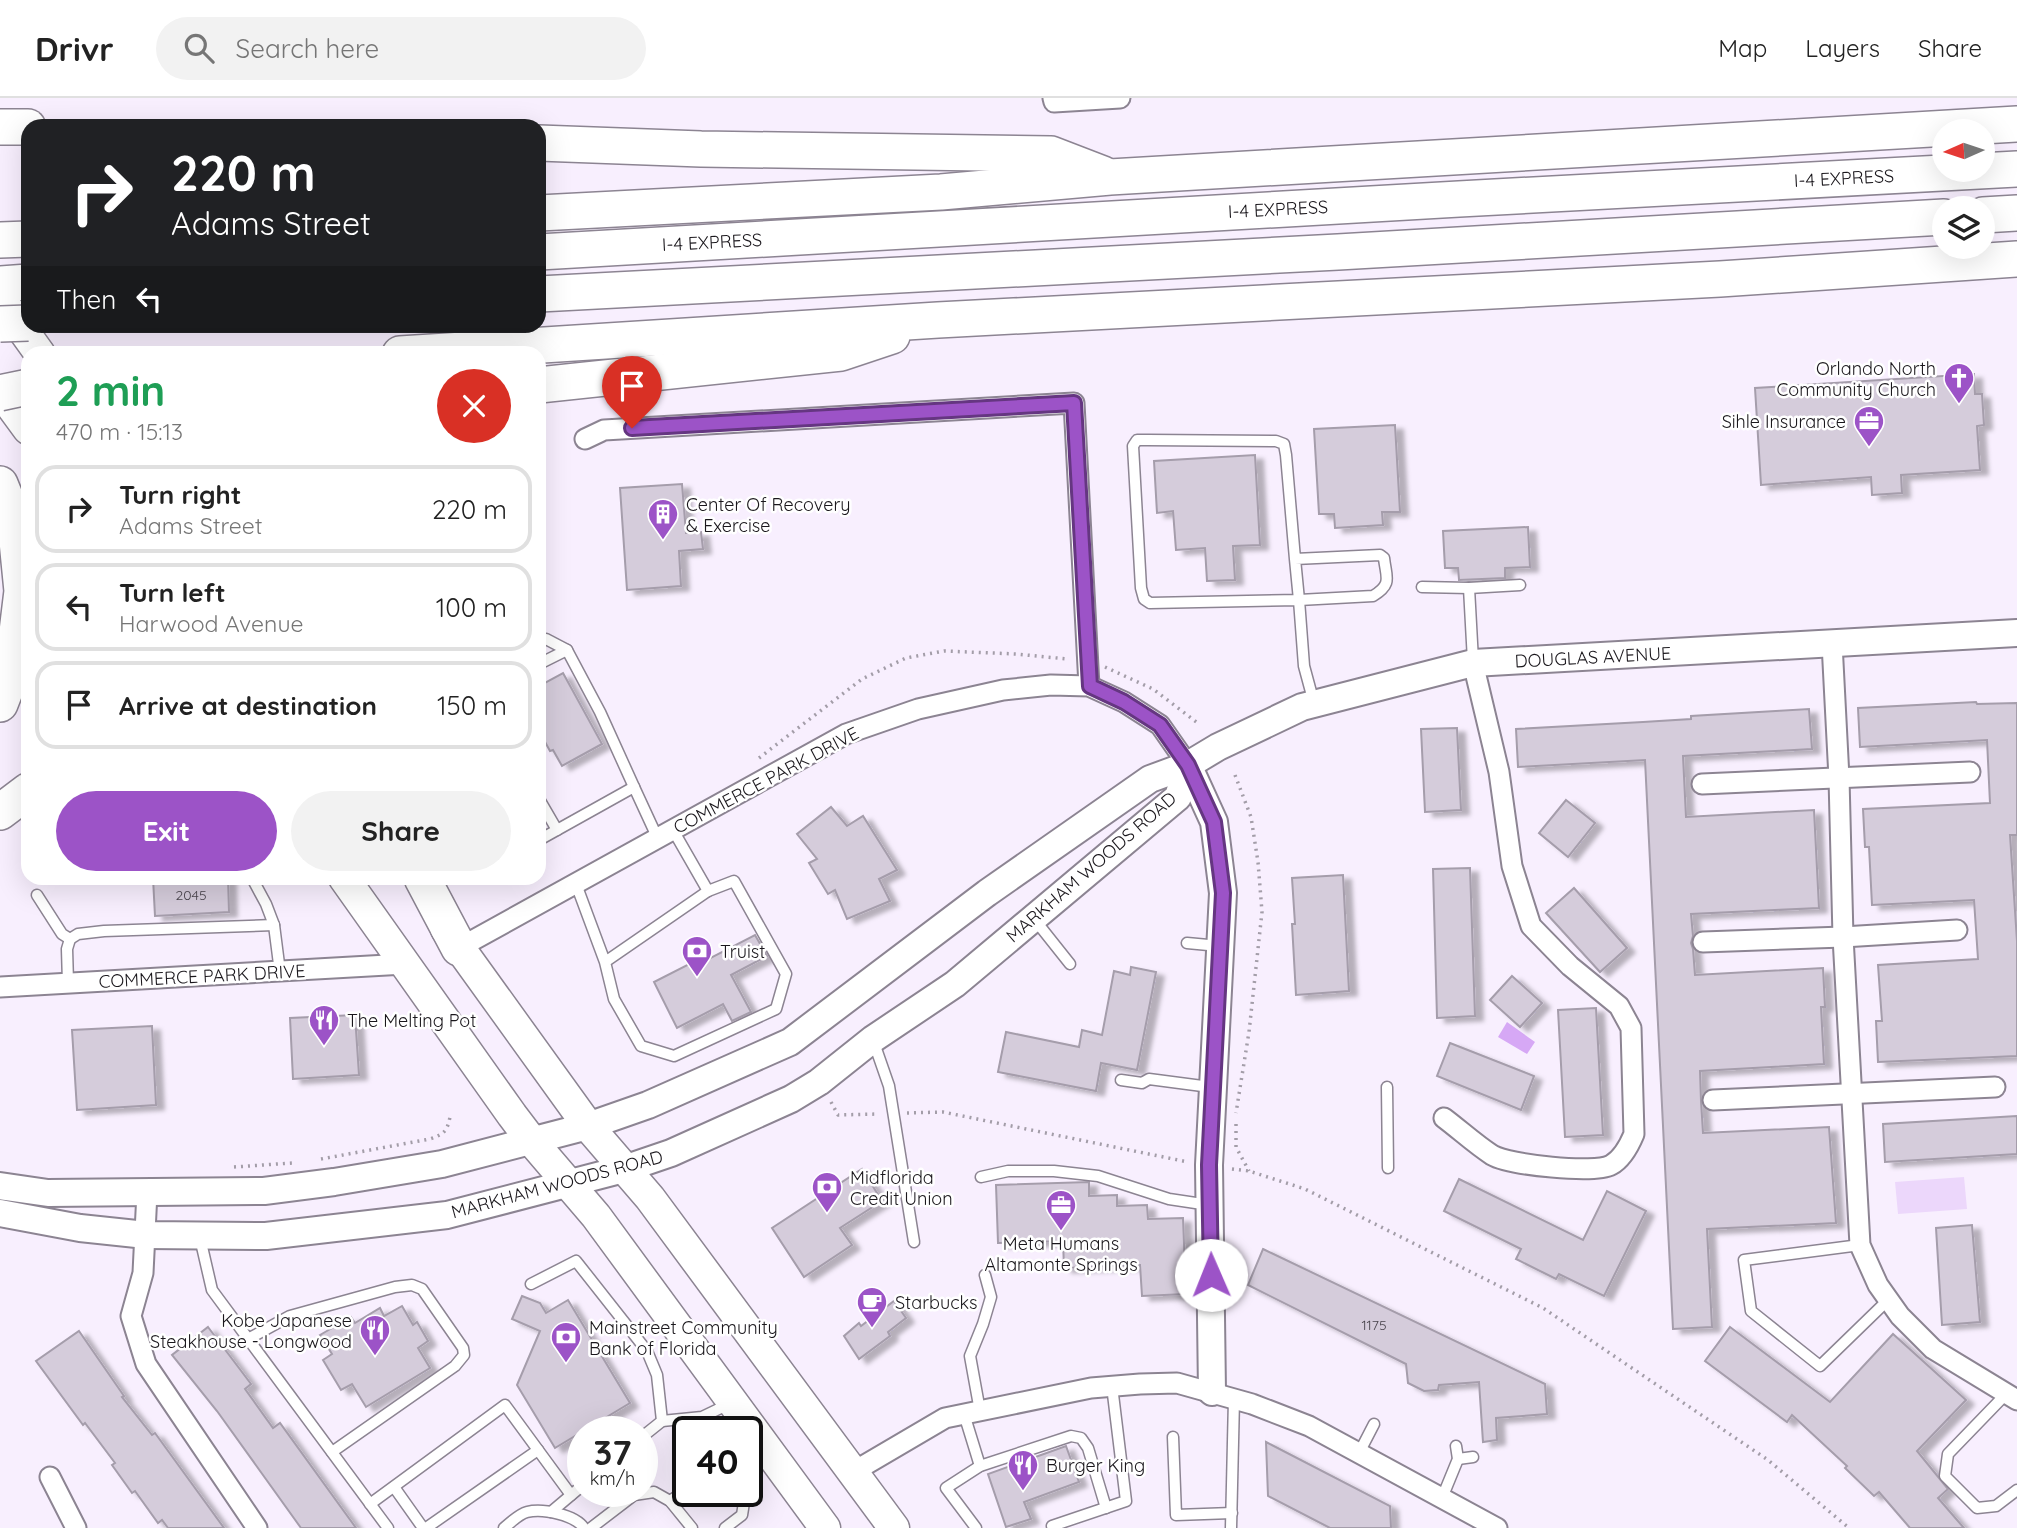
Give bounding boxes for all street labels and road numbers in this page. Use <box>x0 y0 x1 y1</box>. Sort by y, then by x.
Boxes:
street label: I-4 EXPRESS <box>1793 164 1895 192</box>
street label: I-4 EXPRESS <box>1227 195 1329 223</box>
street label: I-4 EXPRESS <box>661 228 763 256</box>
street label: DOUGLAS AVENUE <box>1514 641 1672 673</box>
street label: COMMERCE PARK DRIVE <box>669 721 863 839</box>
street label: MARKHAM WOODS ROAD <box>1001 787 1181 947</box>
street label: COMMERCE PARK DRIVE <box>98 959 306 993</box>
street label: MARKHAM WOODS ROAD <box>449 1145 665 1223</box>

